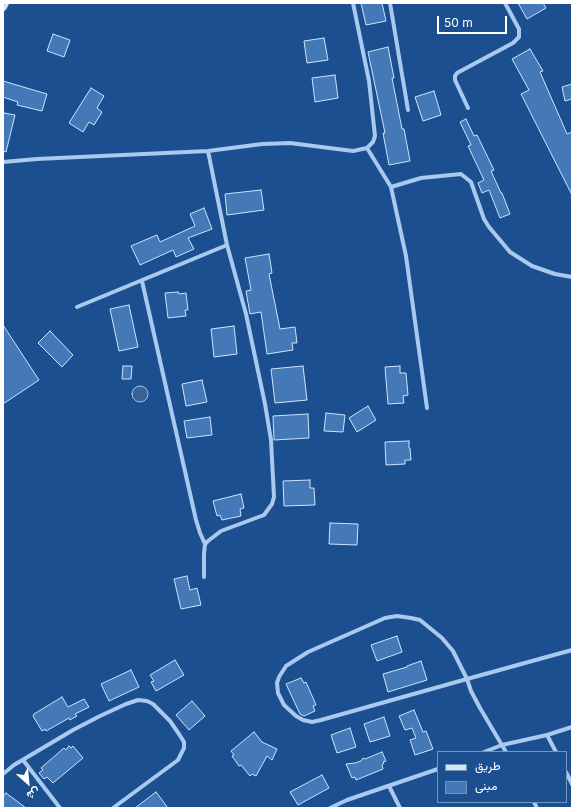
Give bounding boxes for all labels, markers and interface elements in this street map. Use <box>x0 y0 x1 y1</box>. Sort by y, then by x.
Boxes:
scale bar <box>439 8 509 34</box>
text: 50 m <box>444 15 473 30</box>
legend <box>437 751 567 803</box>
text: طريق <box>475 758 500 773</box>
north arrow <box>8 763 48 803</box>
text: مبنى <box>475 778 497 793</box>
text: ش <box>24 784 43 803</box>

